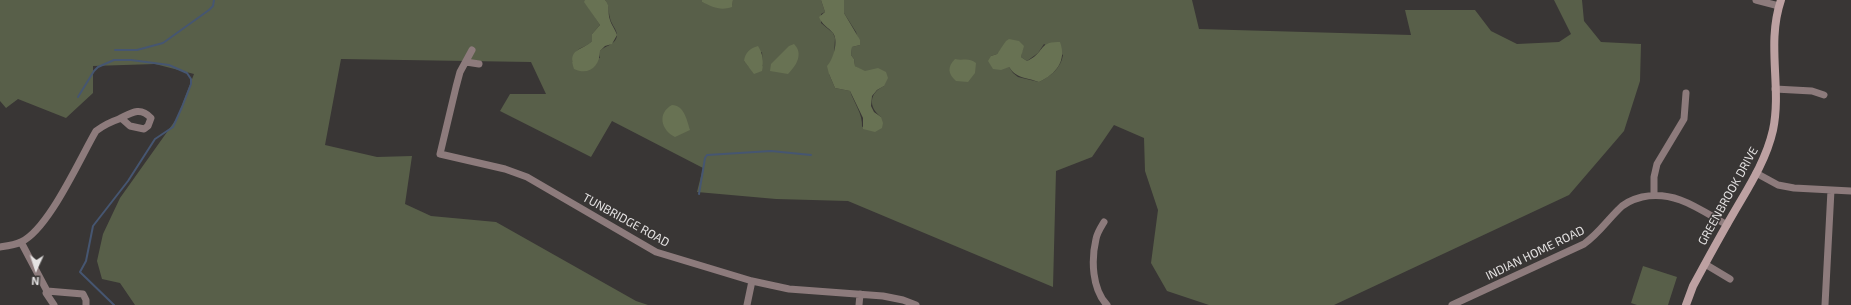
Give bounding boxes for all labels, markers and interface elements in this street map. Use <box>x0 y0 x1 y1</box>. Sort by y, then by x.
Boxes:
street label: GREENBROOK DRIVE <box>1695 144 1761 248</box>
street label: TUNBRIDGE ROAD <box>580 190 672 250</box>
street label: INDIAN HOME ROAD <box>1483 223 1587 283</box>
north arrow <box>16 249 56 289</box>
text: N <box>31 275 40 288</box>

